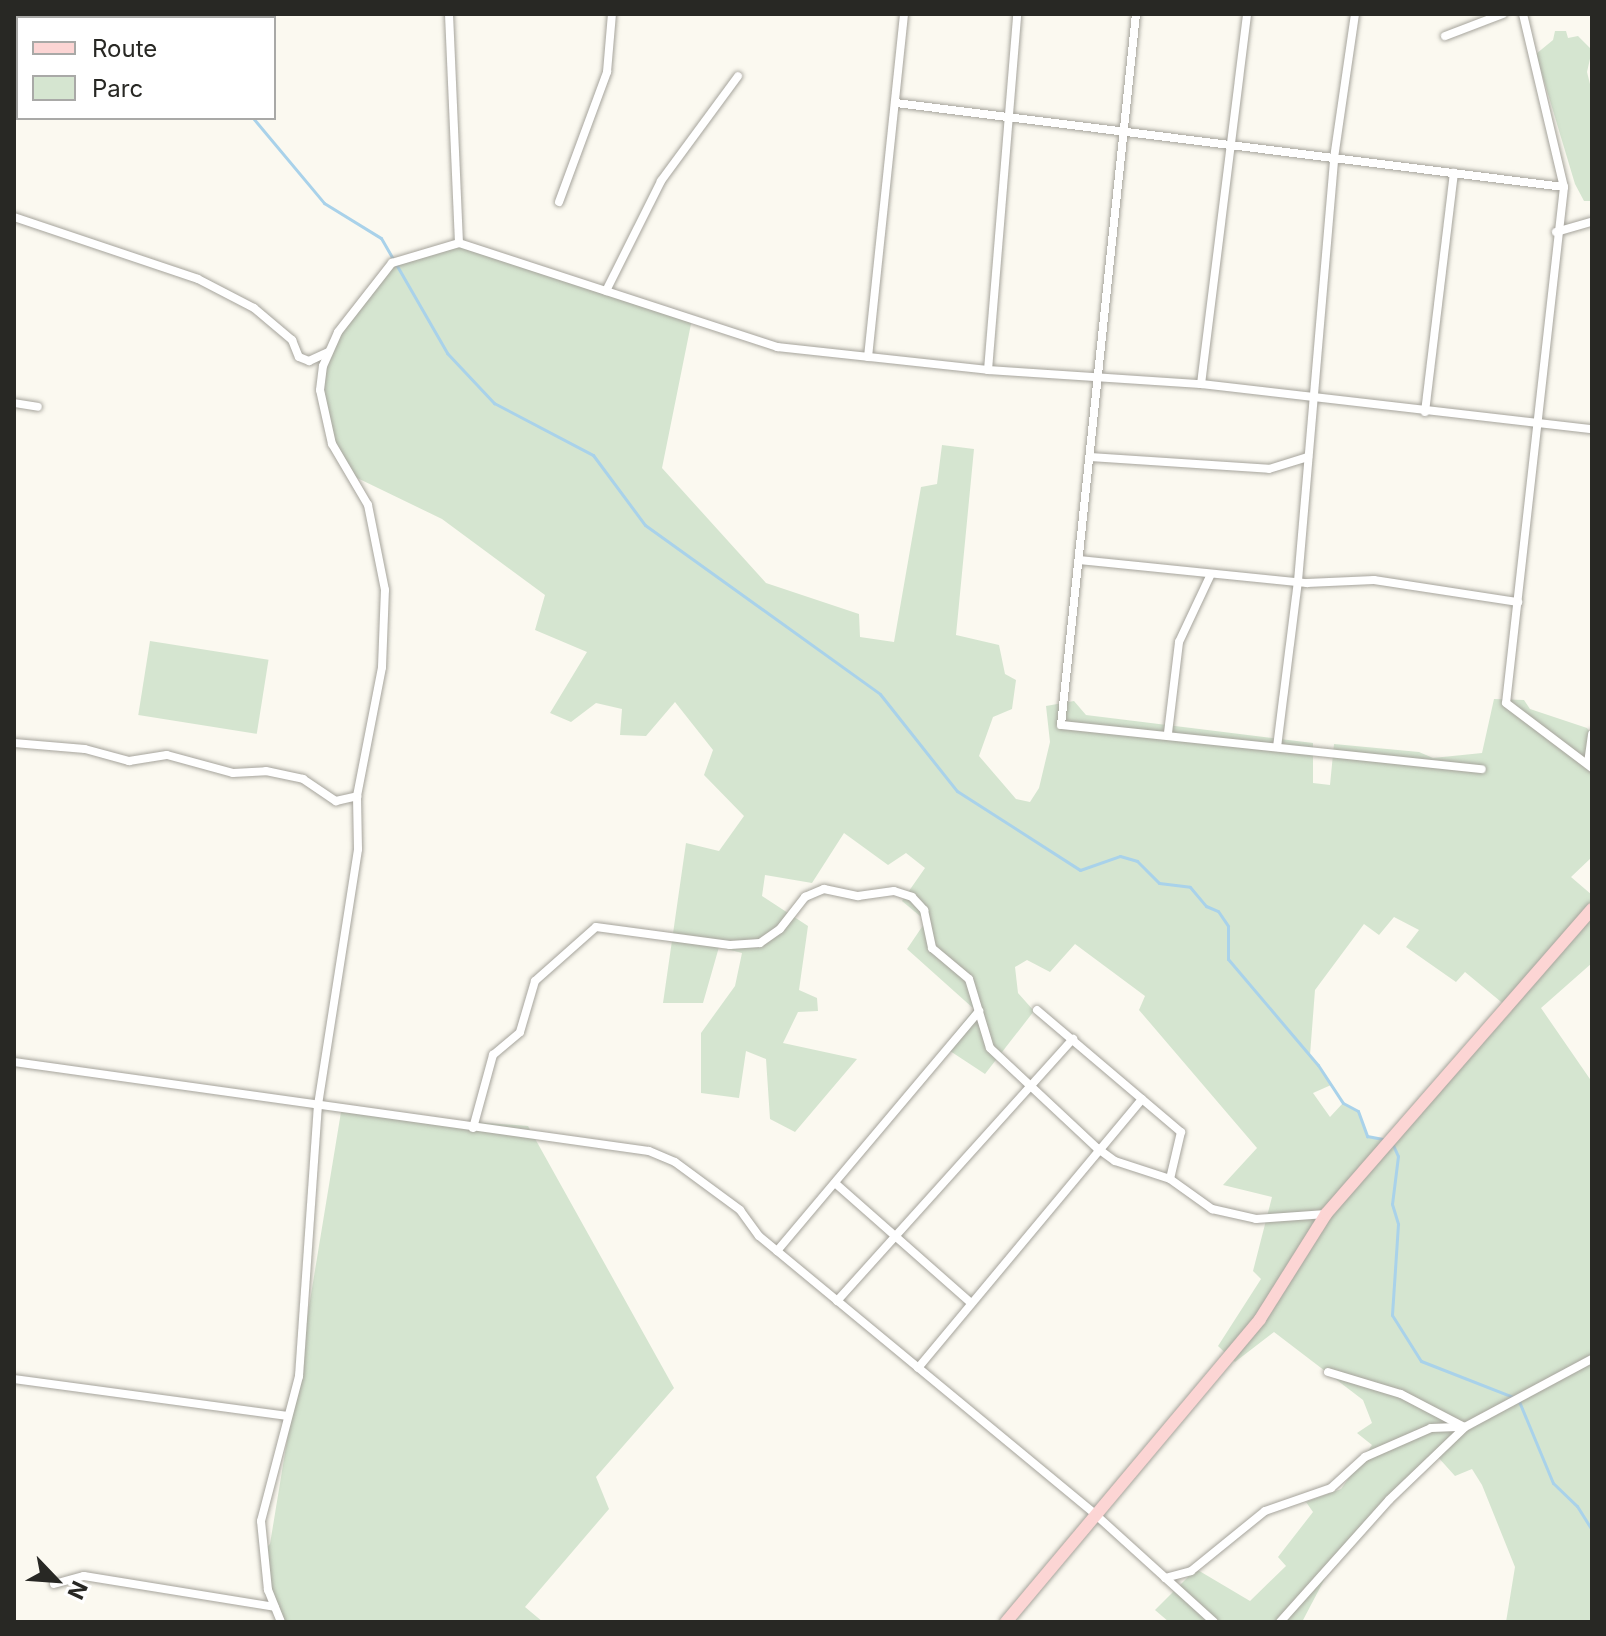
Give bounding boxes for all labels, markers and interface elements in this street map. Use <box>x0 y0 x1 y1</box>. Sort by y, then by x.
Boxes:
legend <box>16 16 276 120</box>
text: Route <box>92 34 157 63</box>
text: Parc <box>92 74 143 103</box>
north arrow <box>16 1540 96 1620</box>
text: N <box>62 1577 93 1603</box>

